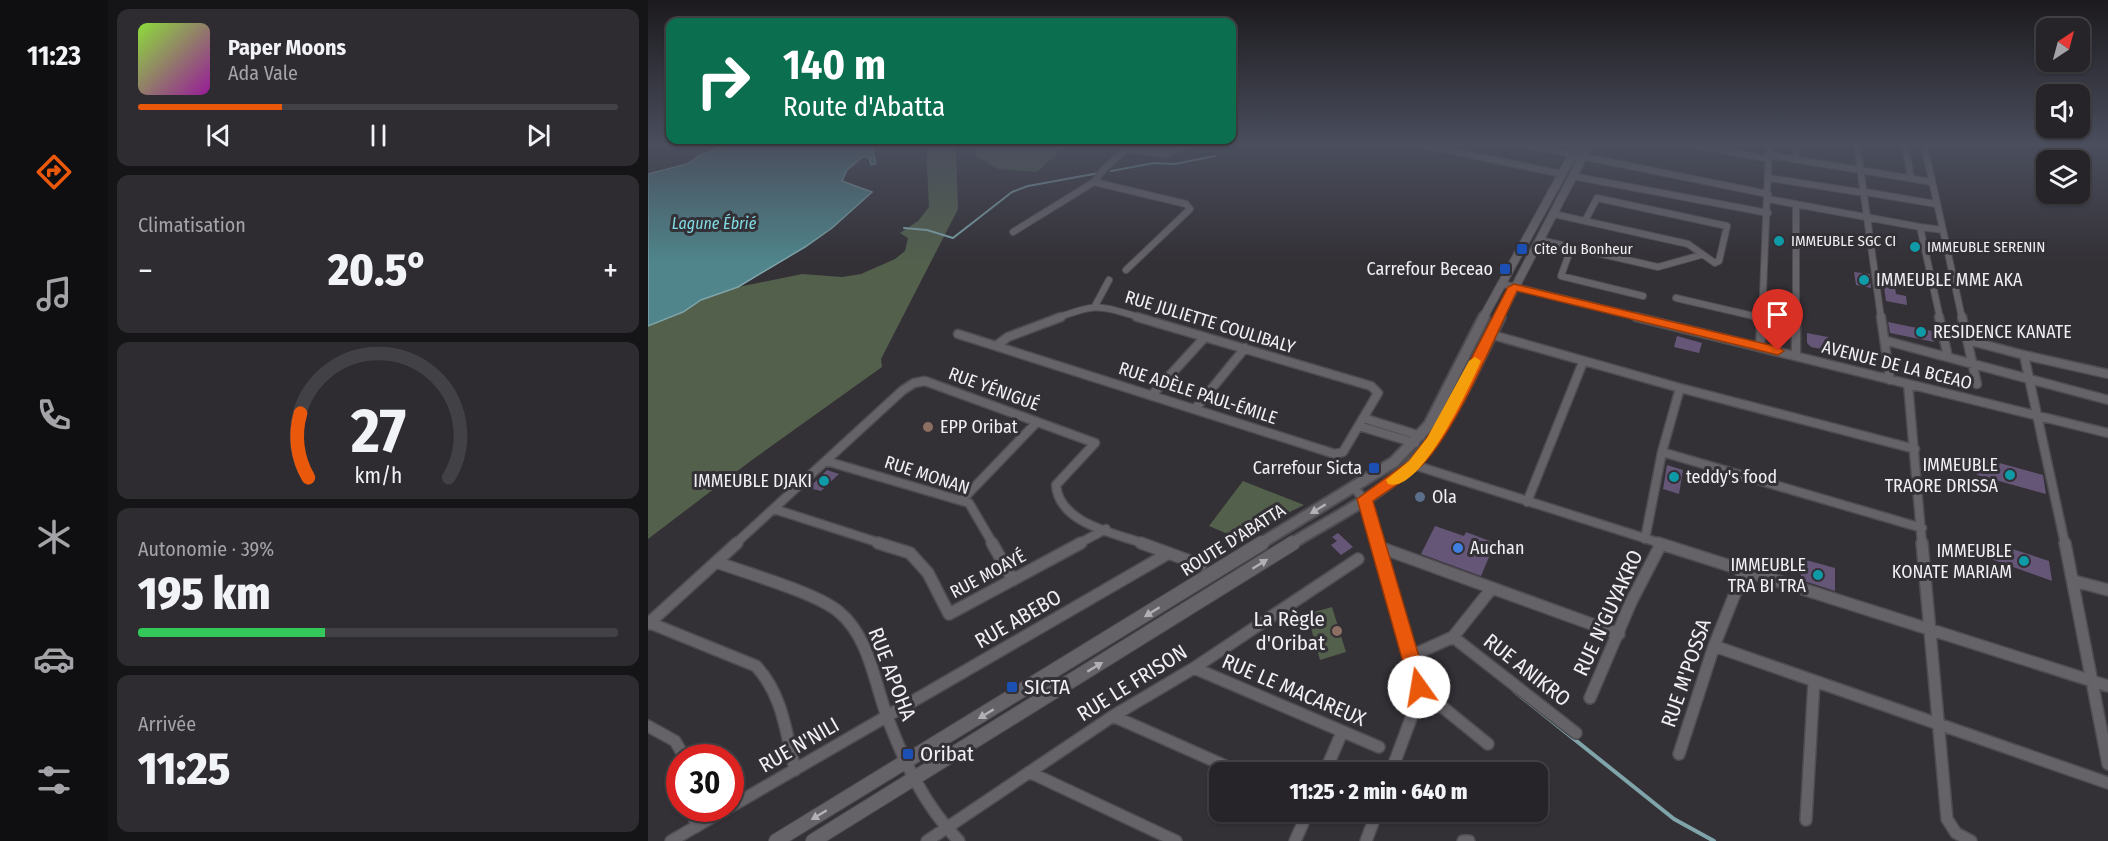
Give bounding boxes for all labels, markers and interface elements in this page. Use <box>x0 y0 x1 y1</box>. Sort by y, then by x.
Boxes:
north arrow <box>2036 18 2090 72</box>
map controls <box>2036 18 2090 204</box>
text: Paper Moons <box>228 34 346 61</box>
text: 11:23 <box>27 40 81 72</box>
text: 140 m <box>783 40 886 90</box>
icon: right <box>684 42 762 120</box>
text: Ada Vale <box>228 61 298 85</box>
button: sound <box>2036 84 2090 138</box>
text: Route d'Abatta <box>783 91 945 123</box>
icon: previous <box>202 119 235 152</box>
icon: pause <box>362 119 395 152</box>
icon: next <box>522 119 555 152</box>
button: layers <box>2036 150 2090 204</box>
icon: directions <box>33 151 75 193</box>
text: Climatisation <box>138 213 246 237</box>
water label: Lagune Ébrié <box>672 213 757 233</box>
place label: IMMEUBLE SGC CI <box>1791 232 1896 250</box>
marker: IMMEUBLE SGC CI <box>1772 234 1786 248</box>
place label: IMMEUBLE SERENIN <box>1927 238 2045 256</box>
place label: Cite du Bonheur <box>1534 240 1634 258</box>
marker: IMMEUBLE SERENIN <box>1908 240 1922 254</box>
marker: Cite du Bonheur <box>1515 242 1529 256</box>
text: 20.5° <box>328 243 428 297</box>
text: − <box>138 251 153 291</box>
text: + <box>603 251 618 291</box>
place label: Carrefour Beceao <box>1366 258 1493 280</box>
marker: Carrefour Beceao <box>1498 262 1512 276</box>
place label: IMMEUBLE MME AKA <box>1876 269 2023 291</box>
icon: music <box>33 273 75 315</box>
marker: IMMEUBLE MME AKA <box>1857 273 1871 287</box>
street label: RUE JULIETTE COULIBALY <box>1122 286 1298 358</box>
pin <box>1752 289 1803 351</box>
icon: arrive <box>1761 298 1794 331</box>
place label: RESIDENCE KANATE <box>1933 321 2072 343</box>
marker: RESIDENCE KANATE <box>1914 325 1928 339</box>
street label: AVENUE DE LA BCEAO <box>1820 336 1974 394</box>
street label: RUE ADÈLE PAUL-ÉMILE <box>1116 356 1280 429</box>
street label: RUE YÉNIGUÉ <box>945 361 1043 416</box>
icon: phone <box>33 394 75 436</box>
text: 27 <box>349 394 406 469</box>
place label: EPP Oribat <box>940 416 1018 438</box>
marker: EPP Oribat <box>921 420 935 434</box>
street label: RUE MONAN <box>882 451 972 499</box>
place label: IMMEUBLE TRAORE DRISSA <box>1885 454 1999 497</box>
place label: Carrefour Sicta <box>1253 457 1362 479</box>
marker: Carrefour Sicta <box>1367 461 1381 475</box>
text: km/h <box>354 463 402 489</box>
place label: teddy's food <box>1686 466 1777 488</box>
marker: IMMEUBLE TRAORE DRISSA <box>2003 468 2017 482</box>
place label: IMMEUBLE DJAKI <box>693 470 812 492</box>
marker: teddy's food <box>1667 470 1681 484</box>
marker: IMMEUBLE DJAKI <box>817 474 831 488</box>
place label: Ola <box>1432 486 1457 508</box>
marker: Ola <box>1413 490 1427 504</box>
street label: ROUTE D'ABATTA <box>1177 499 1290 581</box>
one-way arrow <box>1310 504 1326 515</box>
icon: climate <box>33 516 75 558</box>
text: Autonomie · 39% <box>138 537 274 561</box>
place label: Auchan <box>1470 537 1524 559</box>
place label: IMMEUBLE KONATE MARIAM <box>1892 540 2012 583</box>
marker: Auchan <box>1451 541 1465 555</box>
street label: RUE MOAYÉ <box>946 544 1030 603</box>
street label: RUE N'GUYAKRO <box>1568 546 1648 680</box>
place label: IMMEUBLE TRA BI TRA <box>1728 554 1807 597</box>
marker: IMMEUBLE KONATE MARIAM <box>2017 554 2031 568</box>
one-way arrow <box>1252 559 1268 570</box>
text: 195 km <box>138 567 271 621</box>
marker: IMMEUBLE TRA BI TRA <box>1811 568 1825 582</box>
street label: RUE ABEBO <box>970 584 1066 654</box>
one-way arrow <box>1144 606 1160 617</box>
place label: La Règle d'Oribat <box>1253 606 1325 656</box>
street label: RUE M'POSSA <box>1655 615 1717 731</box>
street label: RUE APOHA <box>862 624 922 724</box>
marker: La Règle d'Oribat <box>1330 624 1344 638</box>
street label: RUE ANIKRO <box>1478 628 1576 712</box>
icon: car <box>33 638 75 680</box>
street label: RUE LE FRISON <box>1072 639 1192 727</box>
street label: RUE LE MACAREUX <box>1218 648 1371 732</box>
position arrow <box>1387 655 1451 719</box>
one-way arrow <box>1087 661 1103 672</box>
place label: SICTA <box>1024 674 1070 700</box>
marker: SICTA <box>1005 680 1019 694</box>
one-way arrow <box>977 709 994 719</box>
text: Arrivée <box>138 712 196 736</box>
street label: RUE N'NILI <box>754 712 844 778</box>
place label: Oribat <box>920 741 974 767</box>
text: 11:25 <box>138 742 230 796</box>
speed limit sign: 30 <box>666 744 744 822</box>
marker: Oribat <box>901 747 915 761</box>
icon: filters <box>33 759 75 801</box>
text: 11:25 · 2 min · 640 m <box>1289 778 1468 805</box>
one-way arrow <box>810 810 827 820</box>

